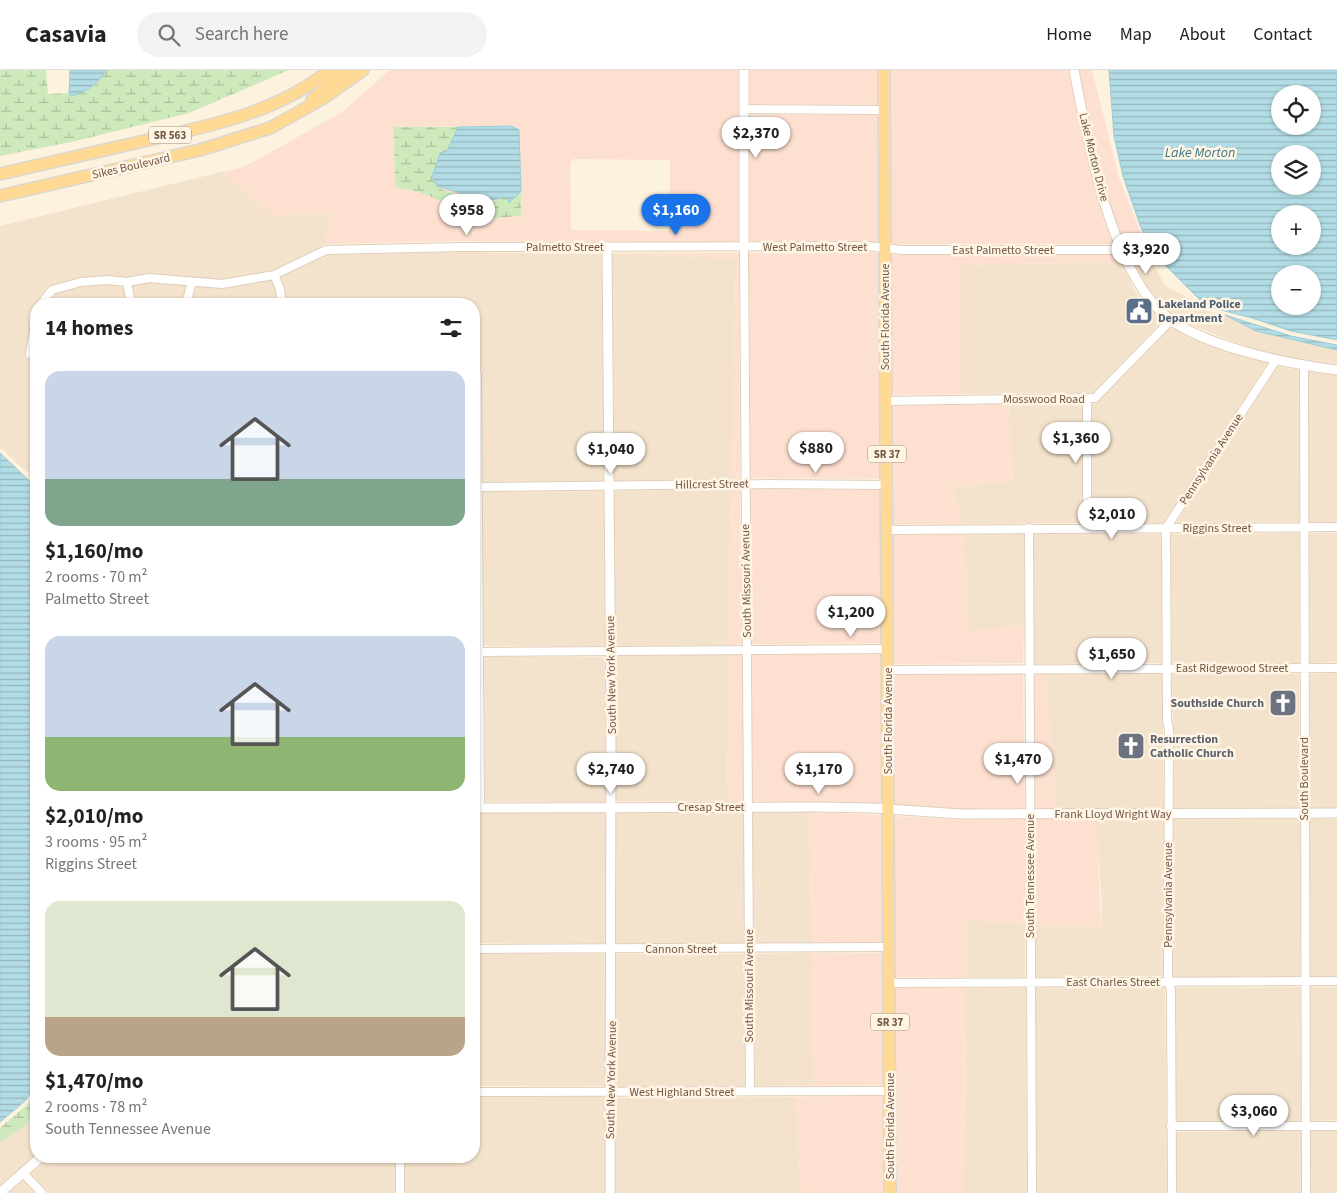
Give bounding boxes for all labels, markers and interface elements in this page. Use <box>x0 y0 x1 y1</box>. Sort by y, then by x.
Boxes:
search box <box>137 12 487 57</box>
text: Casavia <box>25 17 107 52</box>
icon: search <box>155 21 183 49</box>
text: Search here <box>195 21 288 48</box>
text: Home <box>1046 22 1092 47</box>
text: Map <box>1120 22 1152 47</box>
text: About <box>1180 22 1225 47</box>
text: Contact <box>1253 22 1312 47</box>
map controls <box>1271 85 1321 315</box>
button: locate <box>1271 85 1321 135</box>
street label: Lake Morton Drive <box>1074 111 1113 203</box>
pin: $2,370 <box>715 116 797 159</box>
text: $2,370 <box>732 122 780 144</box>
road number: SR 563 <box>149 126 191 144</box>
water label: Lake Morton <box>1165 143 1235 163</box>
button: layers <box>1271 145 1321 195</box>
street label: Sikes Boulevard <box>90 149 172 184</box>
pin: $958 <box>437 194 497 236</box>
pin: $1,160 <box>635 194 717 236</box>
text: $958 <box>450 199 484 221</box>
text: $1,160 <box>652 199 700 221</box>
button: + <box>1271 205 1321 255</box>
pin: $3,920 <box>1105 232 1187 275</box>
text: $3,920 <box>1122 238 1170 260</box>
street label: Palmetto Street <box>526 239 604 256</box>
street label: West Palmetto Street <box>763 239 867 256</box>
street label: East Palmetto Street <box>952 242 1054 259</box>
street label: South Florida Avenue <box>877 263 894 371</box>
button: − <box>1271 265 1321 315</box>
public building icon: Lakeland Police Department <box>1124 296 1154 326</box>
place label: Lakeland Police Department <box>1158 296 1241 327</box>
text: 14 homes <box>45 313 133 343</box>
icon: filters <box>437 314 465 342</box>
street label: Mosswood Road <box>1003 391 1085 408</box>
icon: home <box>210 404 300 494</box>
street label: Pennsylvania Avenue <box>1176 410 1247 508</box>
pin: $1,360 <box>1035 422 1117 464</box>
text: $1,360 <box>1052 427 1100 449</box>
pin: $1,040 <box>570 432 652 475</box>
pin: $880 <box>786 432 846 474</box>
text: $880 <box>799 437 833 459</box>
text: $1,040 <box>587 438 635 460</box>
road number: SR 37 <box>868 446 906 462</box>
street label: Hillcrest Street <box>675 475 749 494</box>
pin: $2,010 <box>1071 498 1153 540</box>
text: $2,010 <box>1088 503 1136 525</box>
street label: Riggins Street <box>1183 520 1251 537</box>
street label: South Missouri Avenue <box>737 524 756 638</box>
text: $1,160/mo <box>45 536 144 566</box>
text: 2 rooms · 70 m² <box>45 566 147 588</box>
text: Palmetto Street <box>45 588 149 610</box>
pin: $1,200 <box>810 596 892 638</box>
text: $1,200 <box>827 601 875 623</box>
street label: South New York Avenue <box>602 616 621 734</box>
pin: $1,650 <box>1071 638 1153 680</box>
text: $1,650 <box>1088 643 1136 665</box>
street label: East Ridgewood Street <box>1176 660 1288 677</box>
street label: South Florida Avenue <box>880 667 897 775</box>
icon: home <box>210 669 300 759</box>
church icon: Southside Church <box>1268 688 1298 718</box>
place label: Southside Church <box>1171 695 1264 712</box>
church icon: Resurrection Catholic Church <box>1116 731 1146 761</box>
place label: Resurrection Catholic Church <box>1150 731 1234 762</box>
street label: South Boulevard <box>1296 737 1313 821</box>
pin: $1,470 <box>977 742 1059 785</box>
text: $1,470 <box>994 748 1042 770</box>
pin: $2,740 <box>570 752 652 795</box>
pin: $1,170 <box>778 752 860 795</box>
text: $2,740 <box>587 758 635 780</box>
text: $1,170 <box>795 758 843 780</box>
street label: Cresap Street <box>677 799 745 816</box>
text: $2,010/mo <box>45 801 144 831</box>
street label: Frank Lloyd Wright Way <box>1055 806 1172 823</box>
street label: South Tennessee Avenue <box>1022 814 1039 938</box>
text: 3 rooms · 95 m² <box>45 831 147 853</box>
street label: Pennsylvania Avenue <box>1160 842 1177 948</box>
text: Riggins Street <box>45 853 137 875</box>
street label: South Missouri Avenue <box>741 929 758 1043</box>
icon: home <box>210 934 300 1024</box>
street label: Cannon Street <box>645 941 717 958</box>
street label: East Charles Street <box>1066 974 1160 991</box>
road number: SR 37 <box>871 1014 909 1030</box>
street label: South New York Avenue <box>602 1021 621 1139</box>
text: $1,470/mo <box>45 1066 144 1096</box>
street label: South Florida Avenue <box>882 1072 899 1180</box>
street label: West Highland Street <box>630 1084 734 1101</box>
pin: $3,060 <box>1213 1094 1295 1137</box>
text: 2 rooms · 78 m² <box>45 1096 147 1118</box>
text: $3,060 <box>1230 1100 1278 1122</box>
text: South Tennessee Avenue <box>45 1118 211 1140</box>

